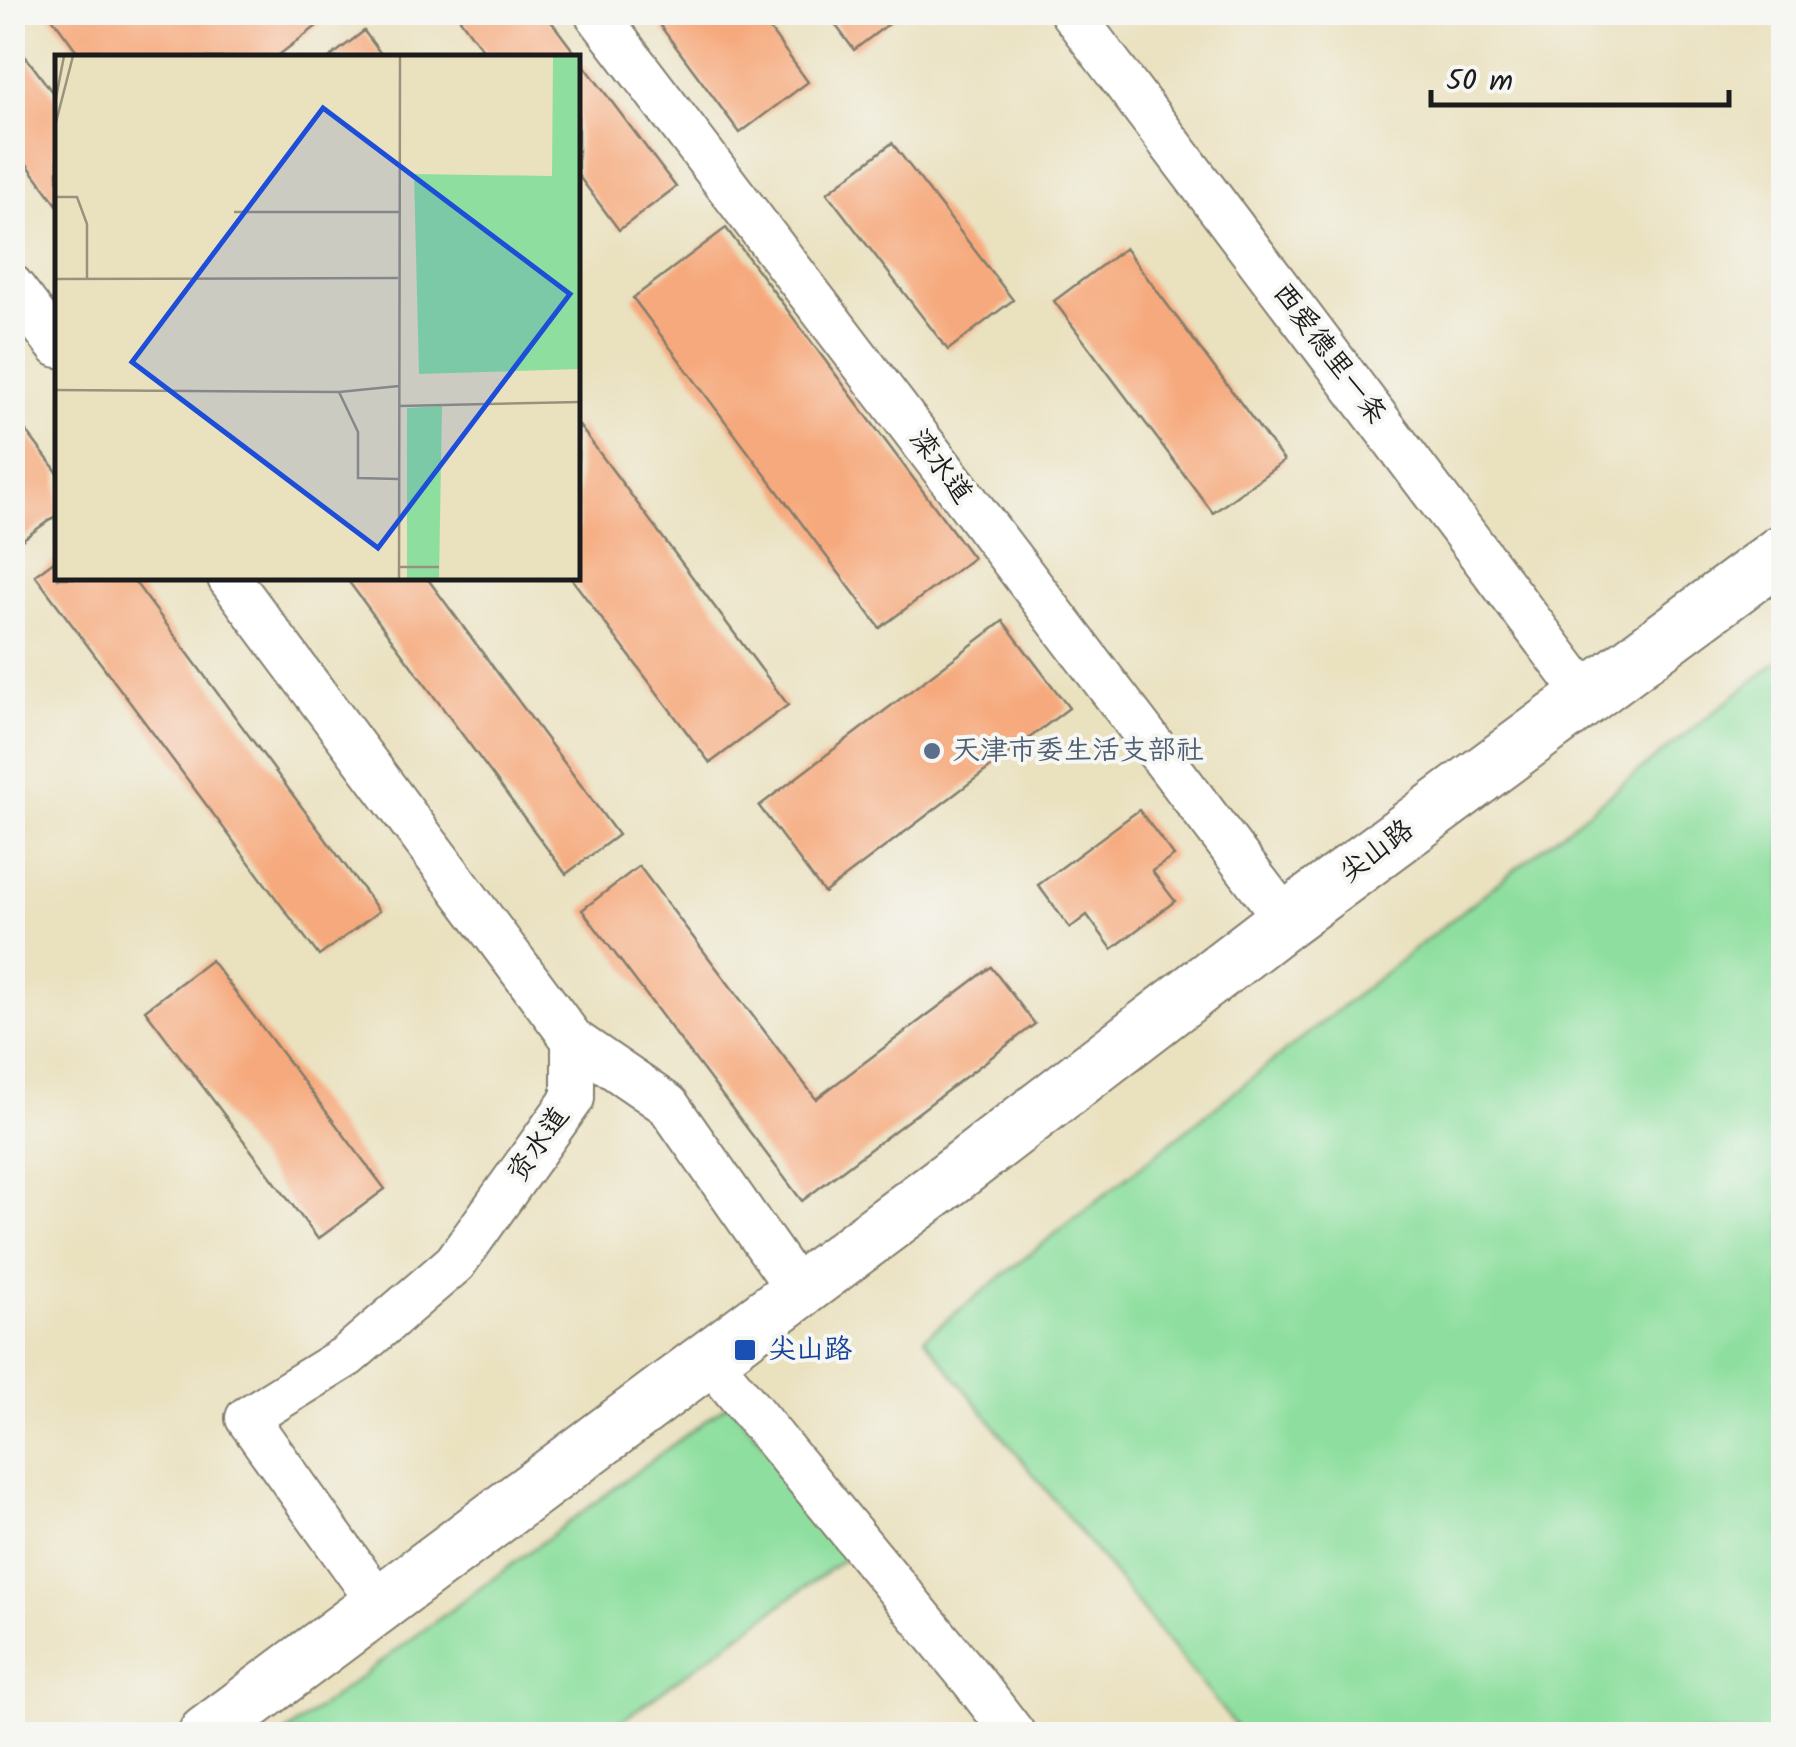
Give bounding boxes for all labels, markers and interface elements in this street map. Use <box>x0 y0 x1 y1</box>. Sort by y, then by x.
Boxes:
scale bar <box>1431 45 1728 107</box>
inset map <box>55 55 580 580</box>
text: 50 m <box>1446 58 1513 106</box>
street label: 西爱德里一条 <box>1260 273 1398 435</box>
street label: 滦水道 <box>897 420 983 514</box>
place label: 天津市委生活支部社 <box>952 729 1204 774</box>
marker: 天津市委生活支部社 <box>921 740 943 762</box>
street label: 尖山路 <box>1330 809 1424 895</box>
street label: 资水道 <box>496 1098 582 1192</box>
place label: 尖山路 <box>768 1328 852 1373</box>
marker: 尖山路 <box>732 1337 758 1363</box>

